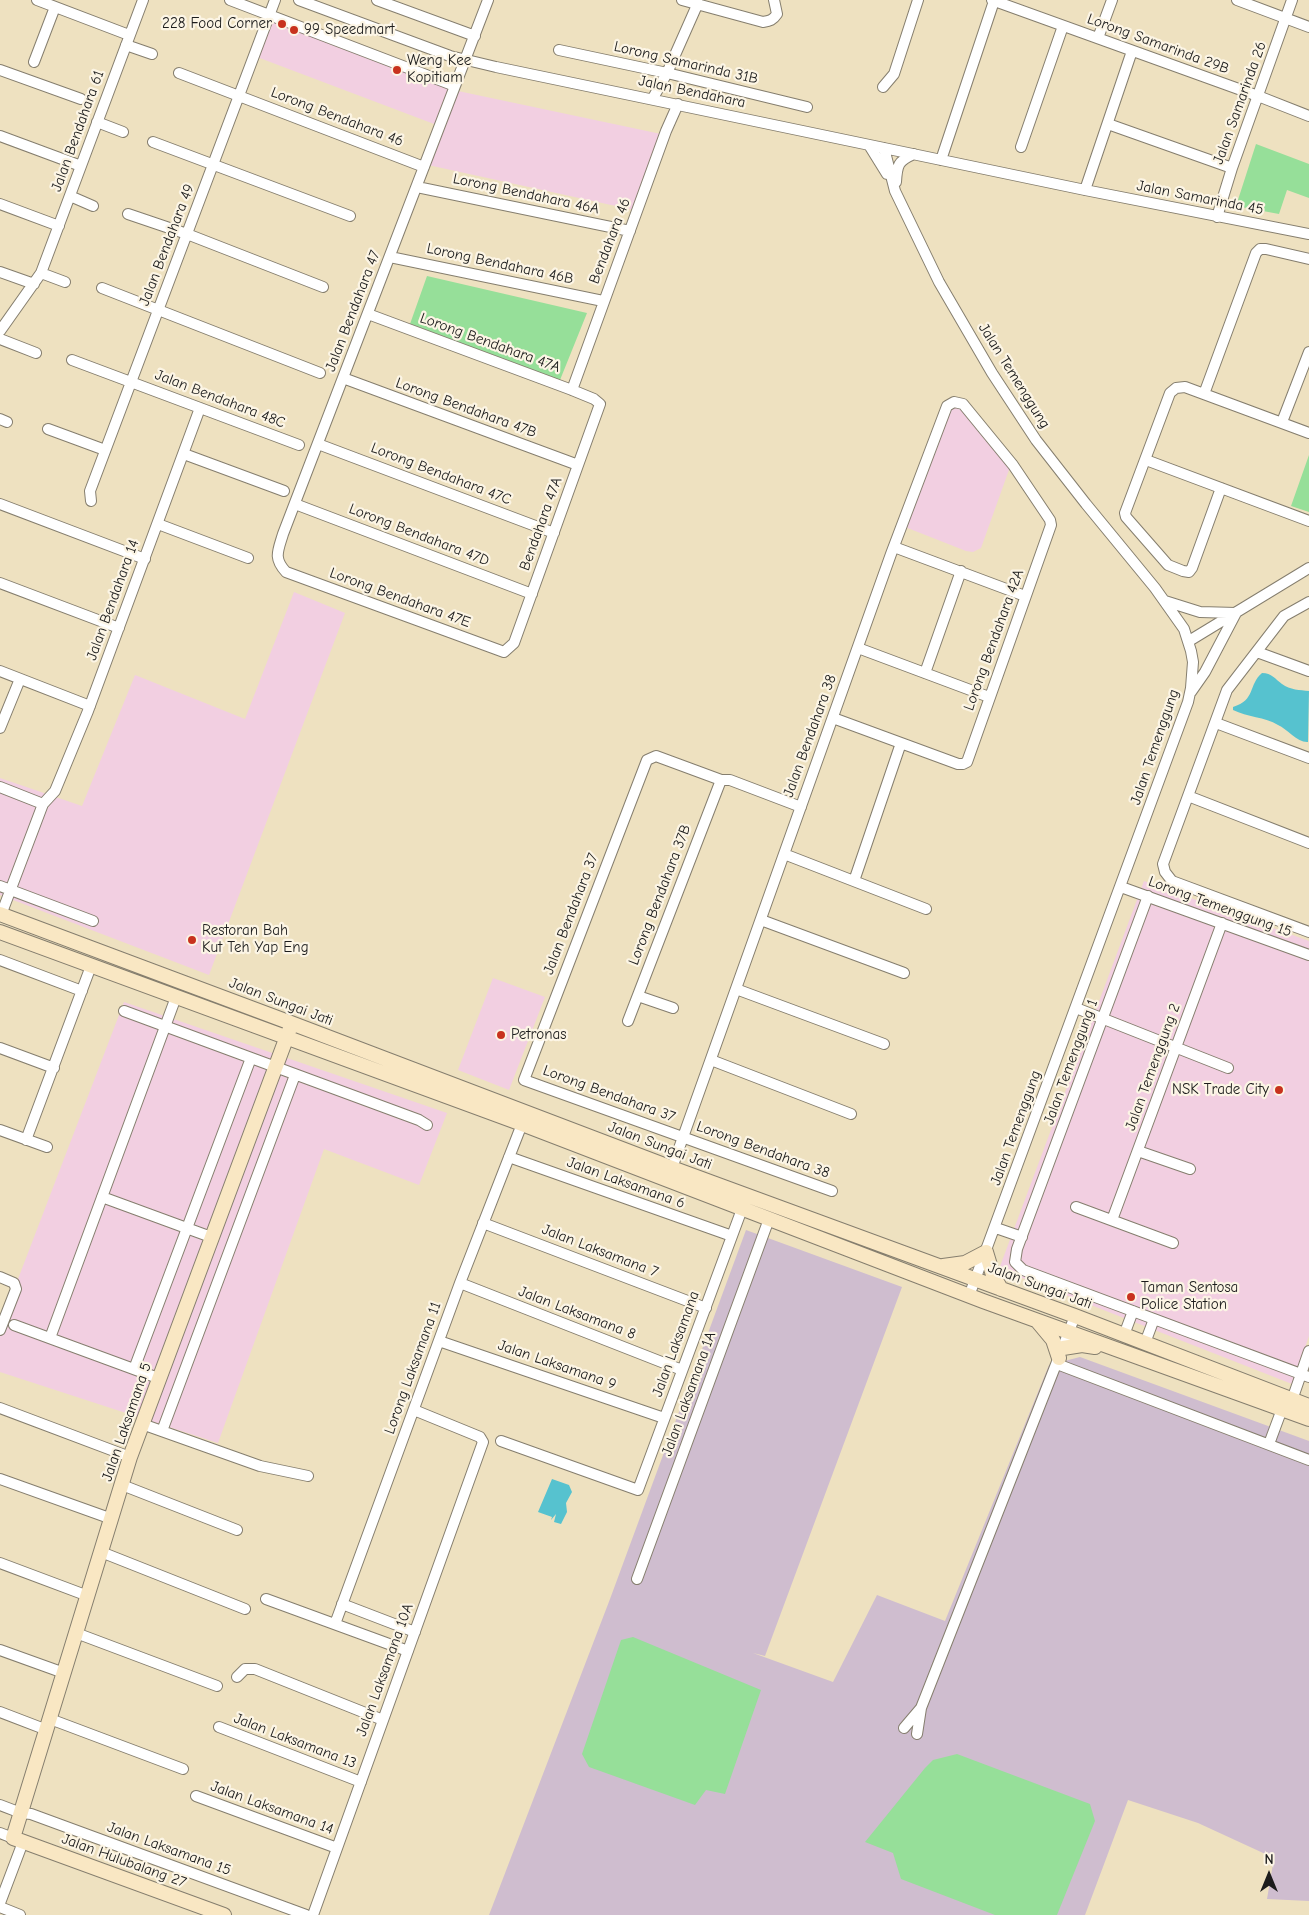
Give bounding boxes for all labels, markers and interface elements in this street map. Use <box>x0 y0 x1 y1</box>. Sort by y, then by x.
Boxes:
street label: Lorong Samarinda 29B <box>1085 10 1231 78</box>
place label: 228 Food Corner <box>162 15 272 33</box>
marker: 228 Food Corner <box>276 18 288 30</box>
place label: 99 Speedmart <box>304 21 395 39</box>
marker: 99 Speedmart <box>288 24 300 36</box>
street label: Lorong Samarinda 31B <box>612 38 760 88</box>
street label: Jalan Samarinda 26 <box>1209 39 1271 167</box>
place label: Weng Kee Kopitiam <box>407 52 471 87</box>
marker: Weng Kee Kopitiam <box>391 64 403 76</box>
street label: Jalan Bendahara 61 <box>48 68 108 194</box>
street label: Jalan Bendahara <box>637 72 747 112</box>
street label: Lorong Bendahara 46 <box>268 83 406 151</box>
street label: Lorong Bendahara 46A <box>451 170 601 218</box>
street label: Jalan Samarinda 45 <box>1135 177 1265 219</box>
street label: Jalan Bendahara 49 <box>135 181 199 309</box>
street label: Bendahara 46 <box>585 196 635 286</box>
street label: Lorong Bendahara 46B <box>425 240 575 288</box>
street label: Jalan Bendahara 47 <box>322 248 384 374</box>
street label: Lorong Bendahara 47A <box>417 309 563 377</box>
street label: Jalan Temenggung <box>974 320 1054 432</box>
street label: Jalan Bendahara 48C <box>152 366 288 432</box>
street label: Lorong Bendahara 47B <box>393 374 539 442</box>
street label: Lorong Bendahara 47C <box>368 439 514 509</box>
street label: Bendahara 47A <box>516 475 566 573</box>
street label: Lorong Bendahara 47D <box>346 500 492 570</box>
street label: Jalan Bendahara 14 <box>83 537 143 663</box>
street label: Lorong Bendahara 47E <box>327 564 473 632</box>
street label: Lorong Bendahara 42A <box>960 567 1028 713</box>
street label: Jalan Bendahara 38 <box>779 672 841 800</box>
street label: Jalan Temenggung <box>1127 687 1183 807</box>
street label: Lorong Bendahara 37B <box>625 822 695 968</box>
street label: Jalan Bendahara 37 <box>540 851 602 977</box>
street label: Lorong Temenggung 15 <box>1146 873 1294 941</box>
place label: Restoran Bah Kut Teh Yap Eng <box>202 922 309 957</box>
marker: Restoran Bah Kut Teh Yap Eng <box>186 934 198 946</box>
street label: Jalan Sungai Jati <box>227 974 335 1030</box>
street label: Jalan Temenggung 1 <box>1040 997 1102 1127</box>
street label: Jalan Temenggung 2 <box>1122 1001 1184 1133</box>
place label: Petronas <box>511 1026 566 1044</box>
marker: Petronas <box>495 1029 507 1041</box>
street label: Lorong Bendahara 37 <box>540 1062 678 1126</box>
street label: Jalan Temenggung <box>987 1068 1045 1188</box>
place label: NSK Trade City <box>1172 1081 1269 1099</box>
marker: NSK Trade City <box>1273 1084 1285 1096</box>
street label: Jalan Sungai Jati <box>606 1118 714 1174</box>
street label: Lorong Bendahara 38 <box>694 1118 832 1182</box>
street label: Jalan Laksamana 6 <box>564 1153 688 1213</box>
street label: Jalan Laksamana 7 <box>539 1220 661 1282</box>
street label: Jalan Sungai Jati <box>985 1259 1095 1313</box>
place label: Taman Sentosa Police Station <box>1141 1279 1238 1314</box>
street label: Jalan Laksamana 8 <box>516 1282 638 1344</box>
street label: Jalan Laksamana <box>649 1289 703 1399</box>
marker: Taman Sentosa Police Station <box>1125 1291 1137 1303</box>
street label: Lorong Laksamana 11 <box>381 1299 445 1437</box>
street label: Jalan Laksamana 1A <box>658 1329 720 1459</box>
street label: Jalan Laksamana 9 <box>495 1336 619 1394</box>
street label: Jalan Laksamana 5 <box>98 1360 156 1484</box>
street label: Jalan Laksamana 10A <box>353 1601 417 1739</box>
street label: Jalan Laksamana 13 <box>231 1709 359 1773</box>
street label: Jalan Laksamana 14 <box>208 1777 336 1839</box>
street label: Jalan Laksamana 15 <box>105 1818 233 1880</box>
street label: Jalan Hulubalang 27 <box>59 1830 189 1892</box>
north arrow <box>1244 1850 1294 1900</box>
text: N <box>1264 1851 1274 1868</box>

